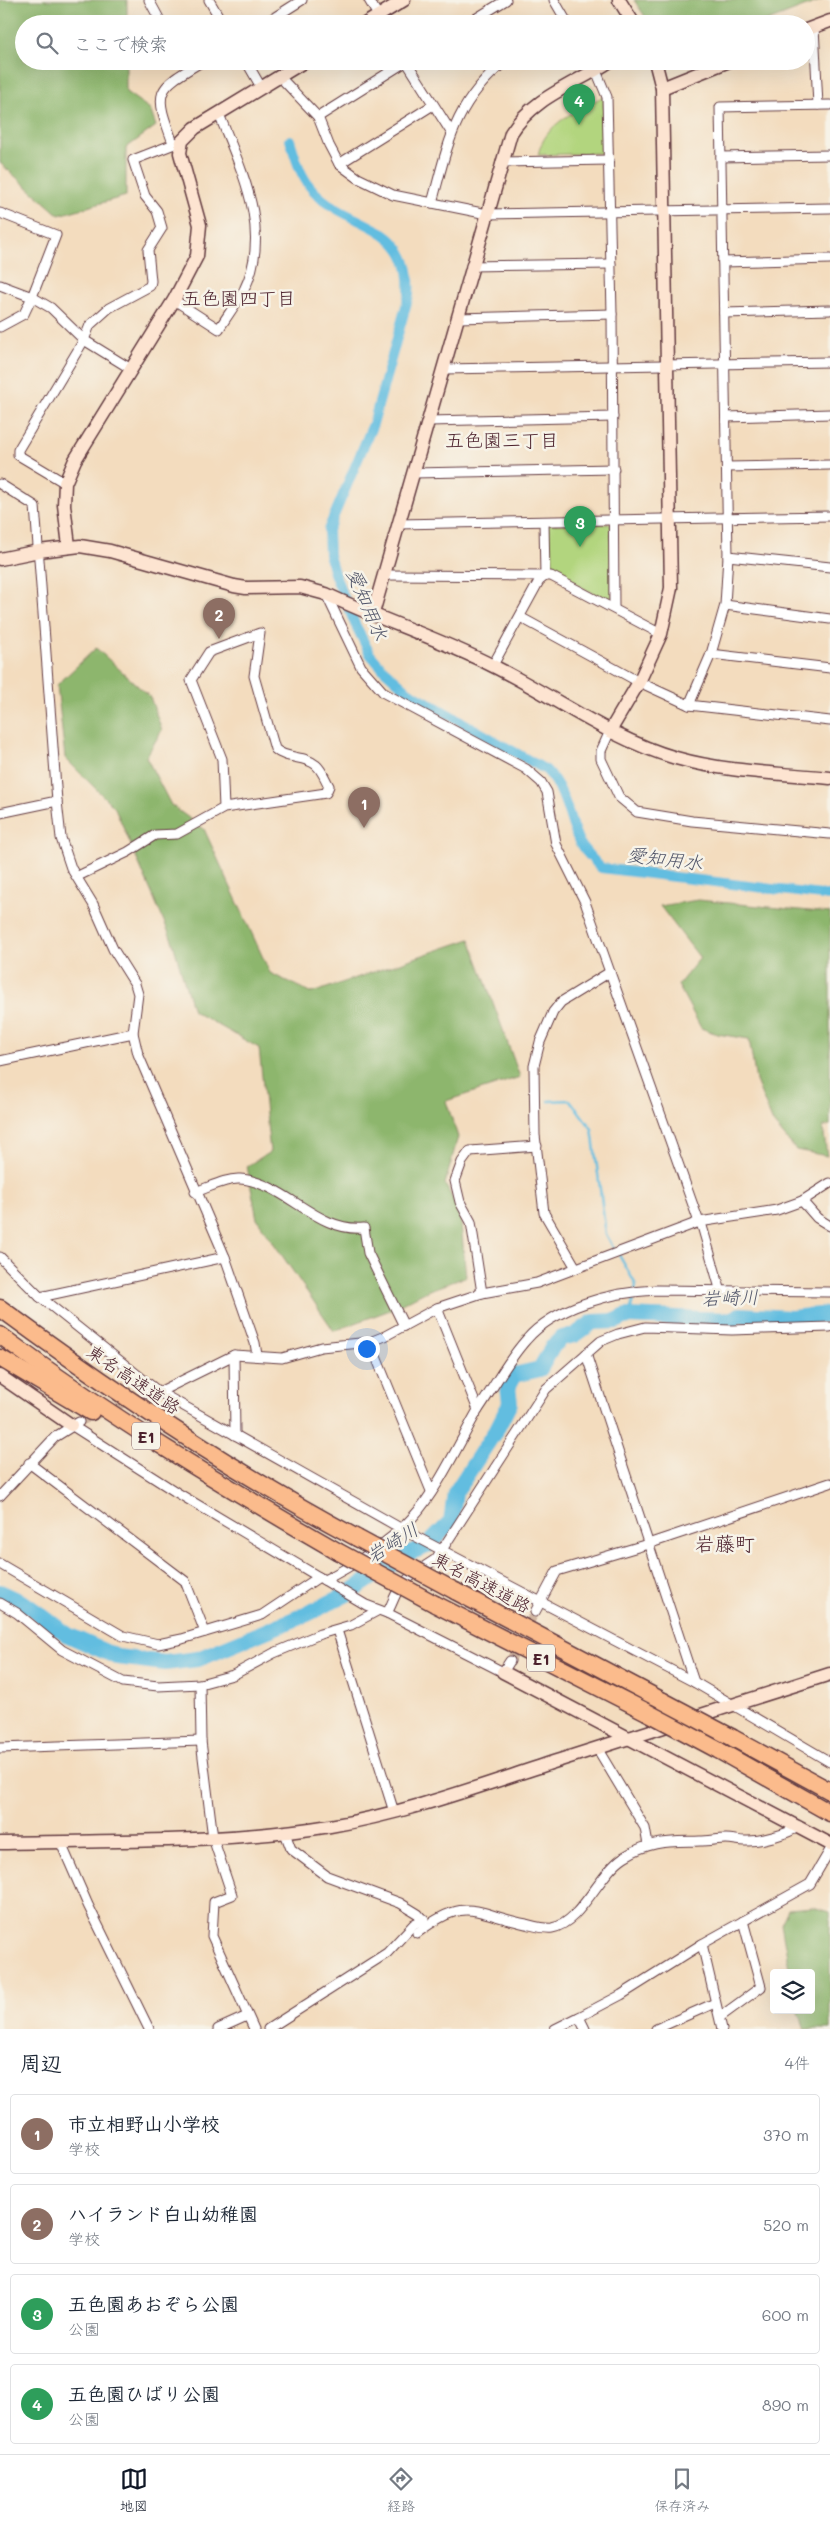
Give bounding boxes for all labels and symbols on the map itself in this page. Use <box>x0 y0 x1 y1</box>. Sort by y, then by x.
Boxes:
pin: 4 <box>563 84 595 125</box>
district label: 五色園四丁目 <box>182 285 296 310</box>
district label: 五色園三丁目 <box>445 427 559 452</box>
pin: 3 <box>564 506 596 547</box>
water label: 愛知用水 <box>342 564 394 644</box>
pin: 2 <box>203 598 235 639</box>
pin: 1 <box>348 787 380 828</box>
water label: 愛知用水 <box>626 841 704 875</box>
water label: 岩崎川 <box>701 1284 759 1310</box>
your location <box>354 1336 380 1362</box>
street label: 東名高速道路 <box>83 1339 185 1419</box>
road number: E1 <box>132 1422 160 1450</box>
water label: 岩崎川 <box>361 1516 423 1568</box>
district label: 岩藤町 <box>695 1530 755 1556</box>
street label: 東名高速道路 <box>429 1546 535 1618</box>
road number: E1 <box>527 1645 555 1672</box>

